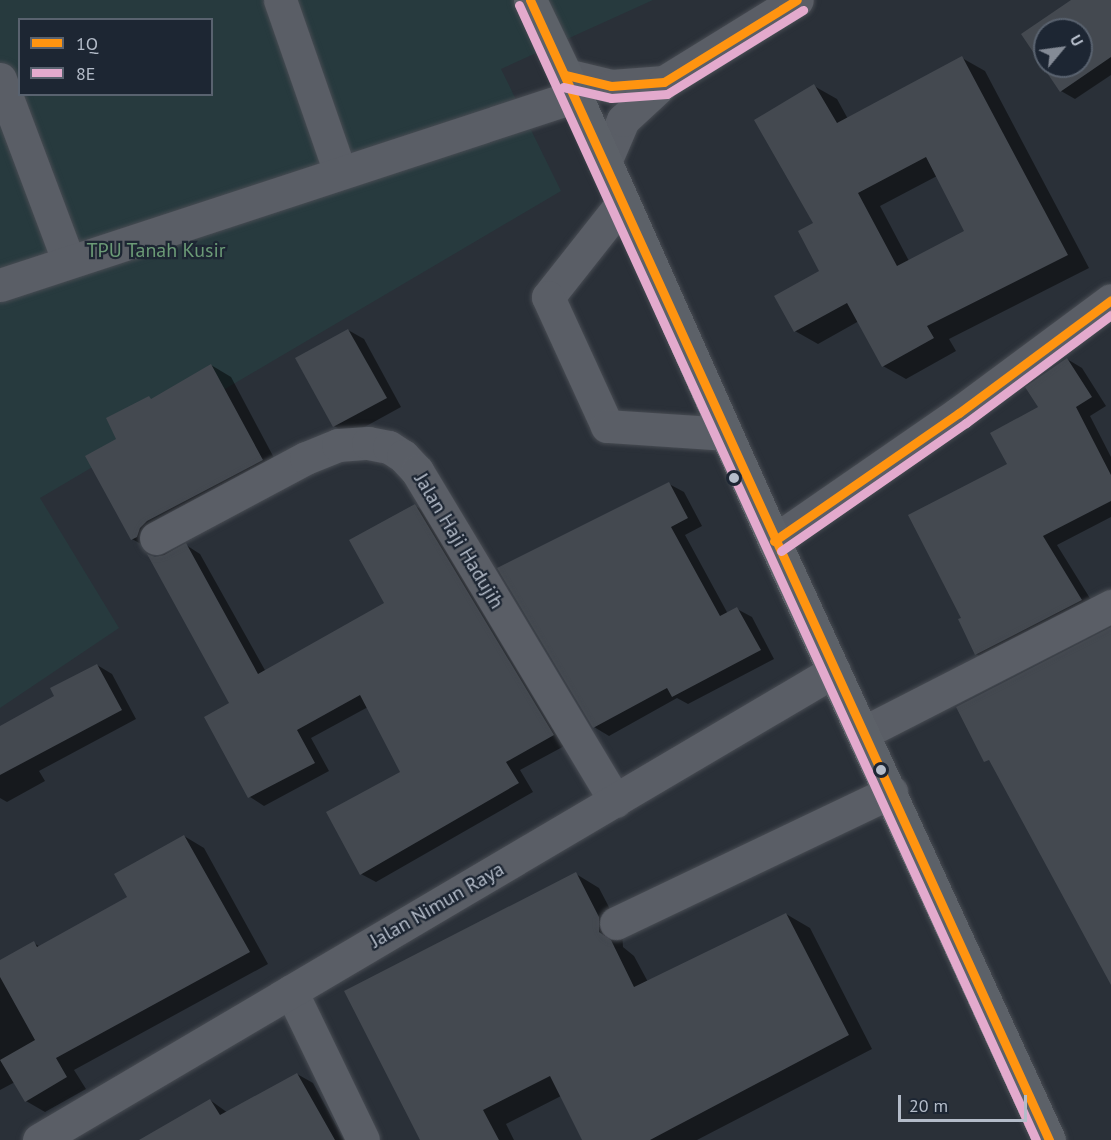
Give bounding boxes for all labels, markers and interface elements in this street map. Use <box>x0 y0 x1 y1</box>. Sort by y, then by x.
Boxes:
legend <box>18 18 213 96</box>
north arrow <box>1033 18 1093 78</box>
text: U <box>1066 31 1088 49</box>
text: 1Q <box>76 32 98 55</box>
text: 8E <box>76 62 95 85</box>
park label: TPU Tanah Kusir <box>86 238 226 262</box>
street label: Jalan Haji Hadujih <box>409 469 509 613</box>
unlabelled marker <box>728 472 740 484</box>
unlabelled marker <box>875 764 887 776</box>
street label: Jalan Nimun Raya <box>366 857 508 953</box>
scale bar <box>901 1083 1030 1121</box>
text: 20 m <box>909 1094 948 1117</box>

